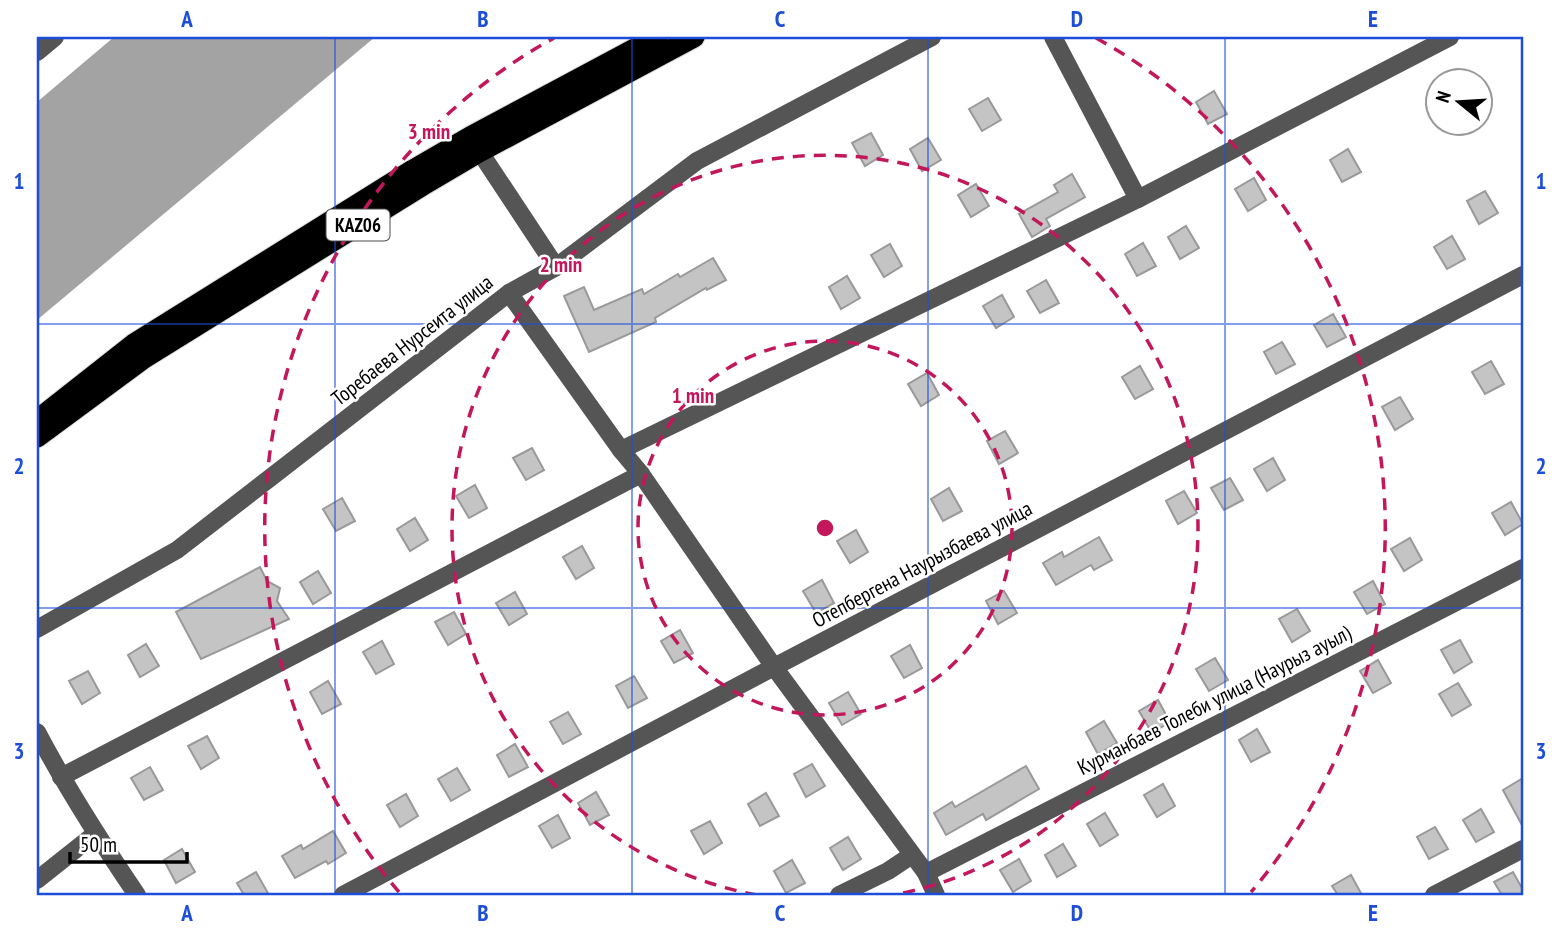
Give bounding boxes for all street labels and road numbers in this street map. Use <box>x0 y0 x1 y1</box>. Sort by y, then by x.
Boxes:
road number: KАZ06 <box>326 210 390 241</box>
street label: Торебаева Нурсеита улица <box>326 269 498 411</box>
street label: Отепбергена Наурызбаева улица <box>808 495 1036 633</box>
street label: Курманбаев Толеби улица (Наурыз ауыл) <box>1073 619 1355 781</box>

